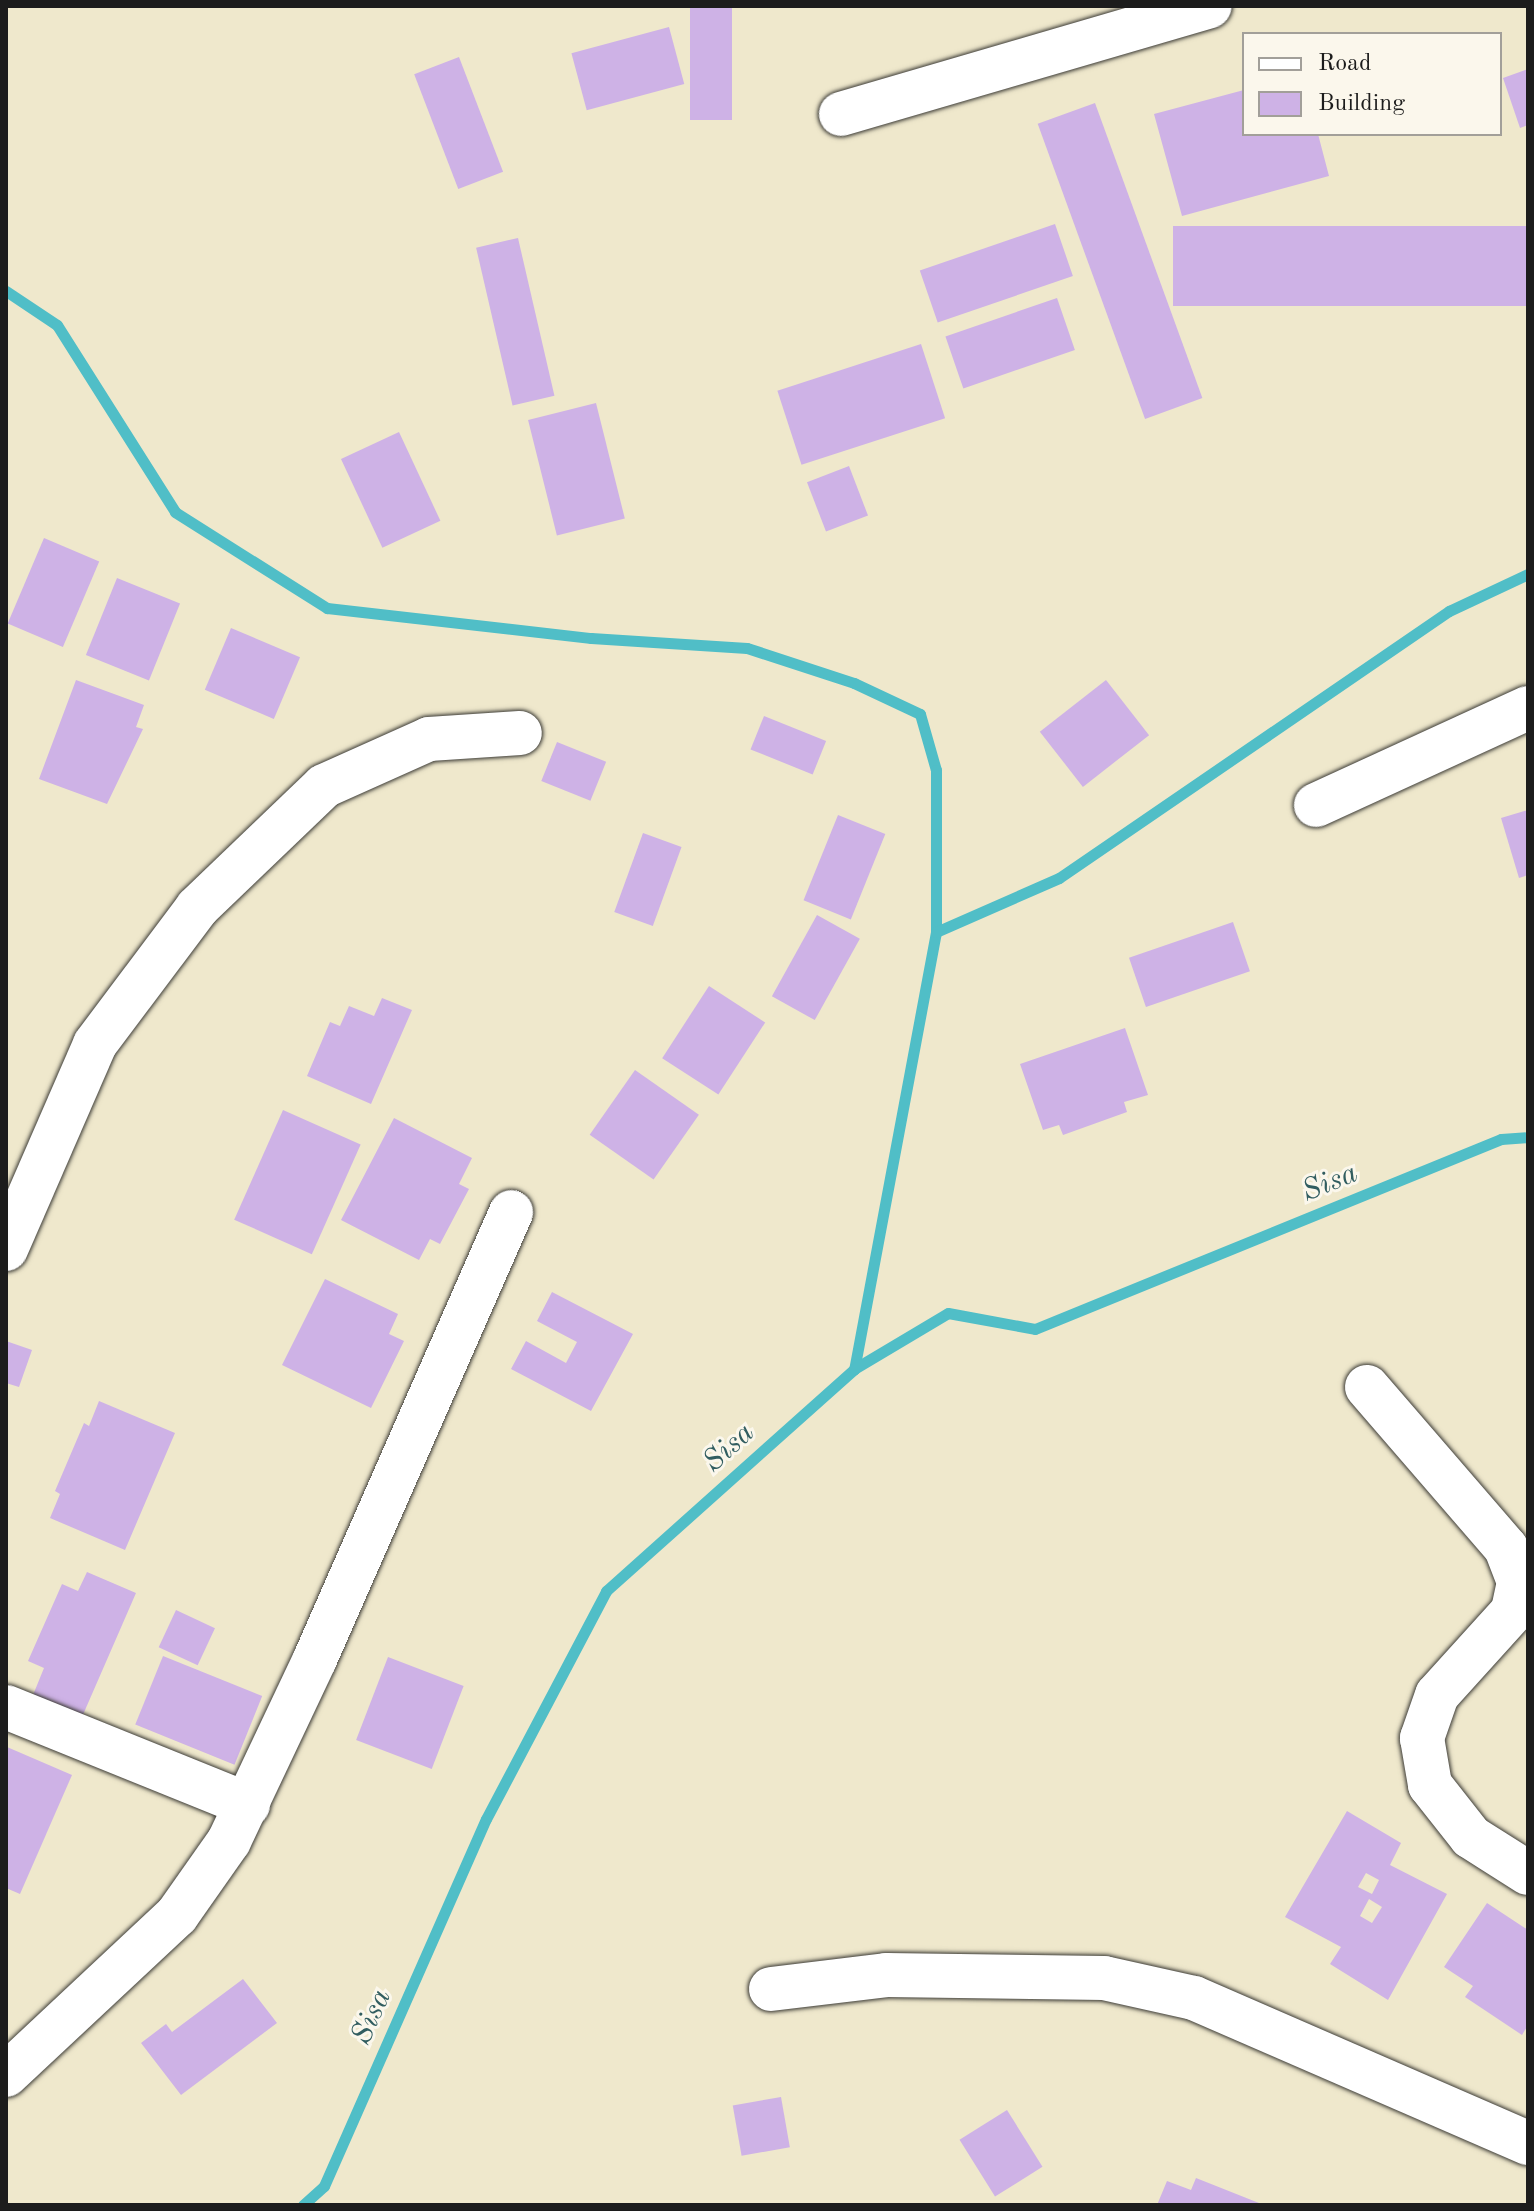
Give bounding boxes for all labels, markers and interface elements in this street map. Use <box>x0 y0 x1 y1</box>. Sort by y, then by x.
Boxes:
legend <box>1242 32 1502 136</box>
text: Road <box>1318 52 1371 76</box>
text: Building <box>1318 92 1405 116</box>
water label: Sisa <box>1297 1156 1363 1210</box>
water label: Sisa <box>696 1415 762 1481</box>
water label: Sisa <box>344 1984 400 2050</box>

